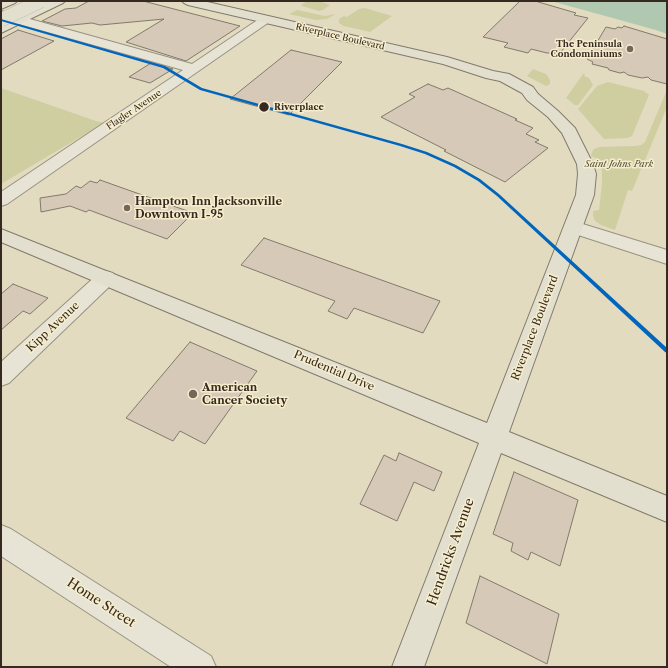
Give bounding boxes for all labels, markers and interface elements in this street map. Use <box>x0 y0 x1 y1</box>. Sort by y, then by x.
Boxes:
street label: Riverplace Boulevard <box>294 21 386 53</box>
place label: The Peninsula Condominiums <box>550 39 622 60</box>
marker: The Peninsula Condominiums <box>625 44 635 54</box>
street label: Flagler Avenue <box>104 88 164 132</box>
marker: Riverplace <box>257 100 271 114</box>
place label: Riverplace <box>274 102 324 112</box>
park label: Saint Johns Park <box>585 159 653 169</box>
place label: Hampton Inn Jacksonville Downtown I-95 <box>135 195 282 221</box>
marker: Hampton Inn Jacksonville Downtown I-95 <box>122 203 132 213</box>
street label: Riverplace Boulevard <box>509 274 561 382</box>
street label: Kipp Avenue <box>24 299 82 355</box>
street label: Prudential Drive <box>292 348 376 394</box>
place label: American Cancer Society <box>202 381 287 407</box>
marker: American Cancer Society <box>187 388 199 400</box>
street label: Hendricks Avenue <box>424 496 478 608</box>
street label: Home Street <box>64 575 138 631</box>

